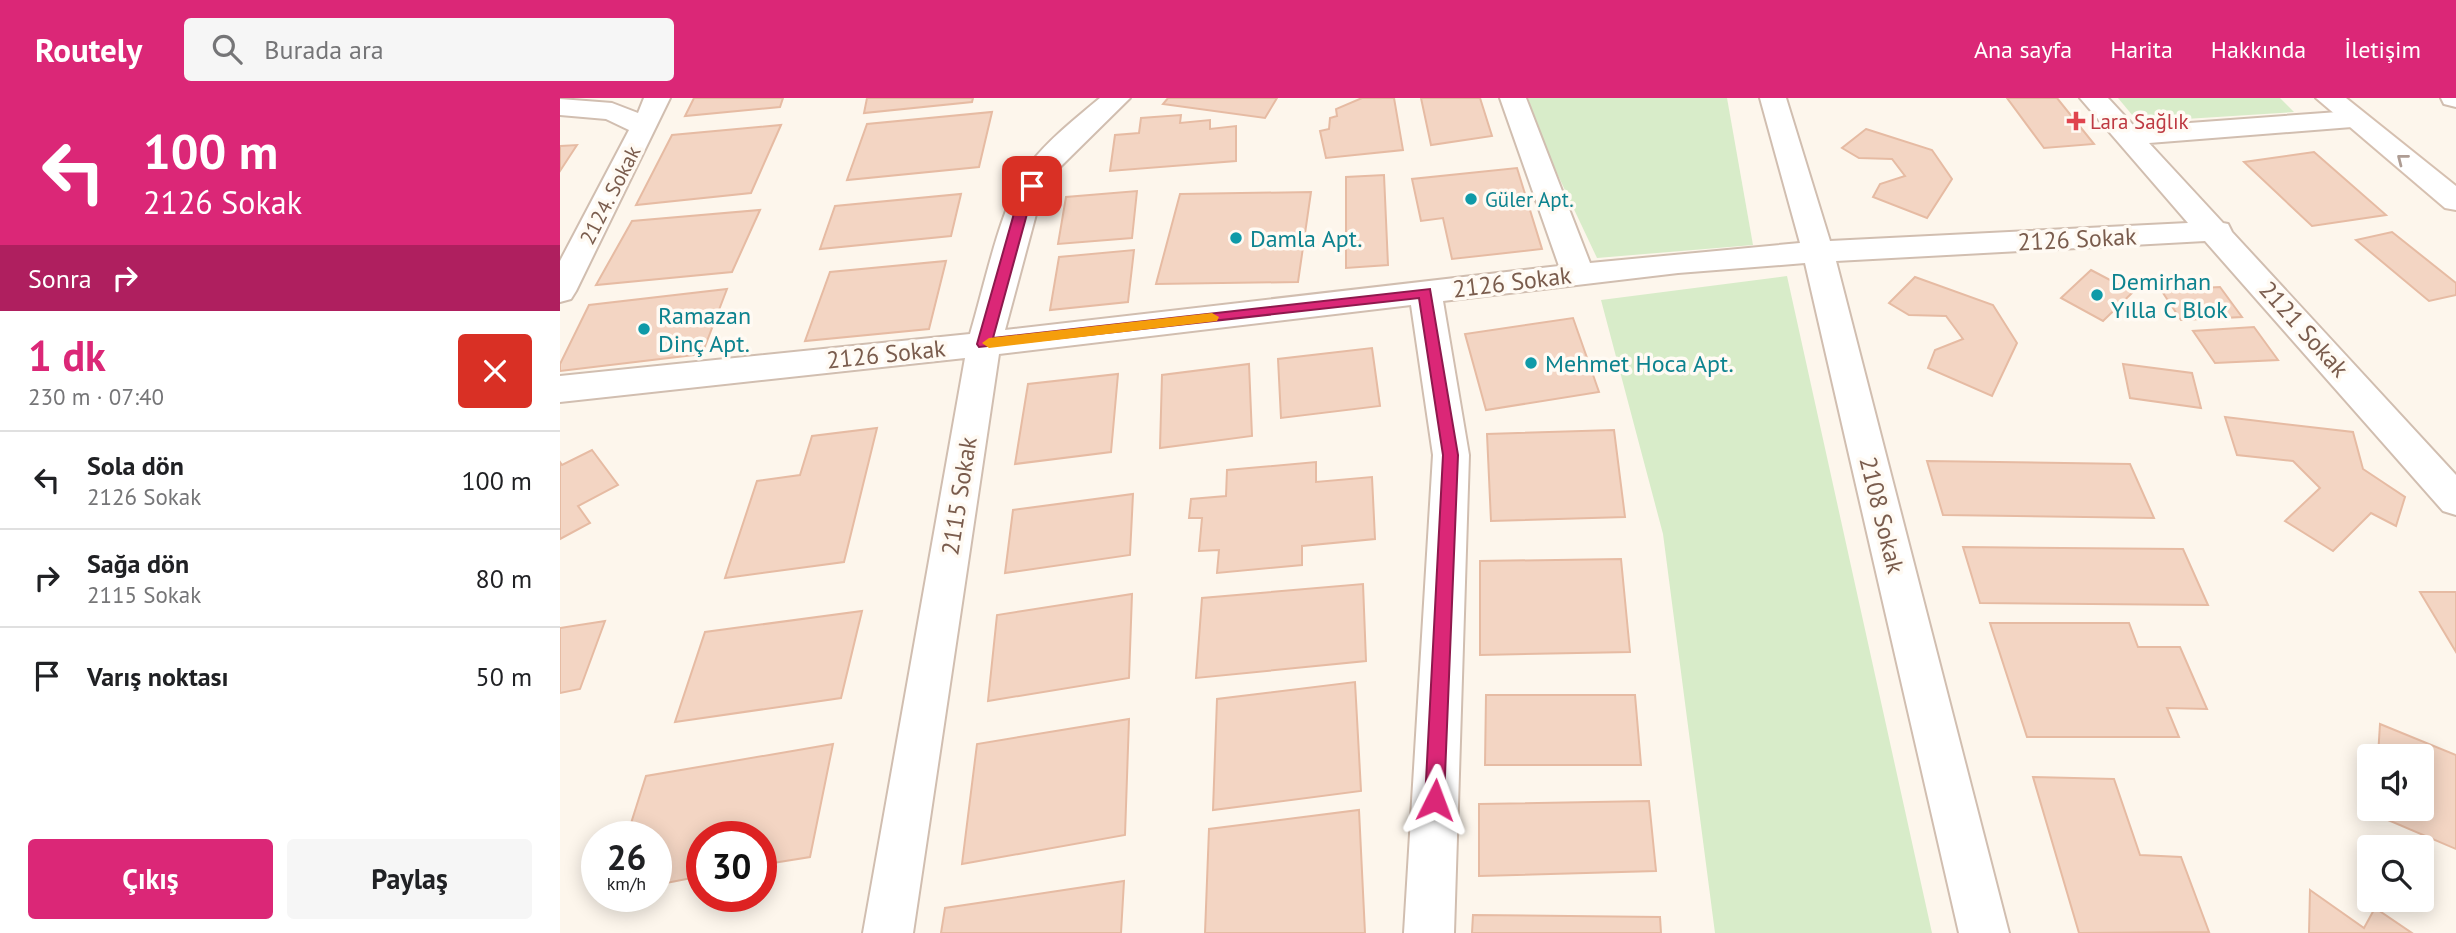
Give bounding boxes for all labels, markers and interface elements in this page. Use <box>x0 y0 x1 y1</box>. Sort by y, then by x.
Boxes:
search box <box>184 18 674 81</box>
text: Routely <box>35 28 142 71</box>
icon: search <box>208 30 246 68</box>
text: Burada ara <box>264 33 384 66</box>
text: Ana sayfa <box>1974 34 2072 65</box>
text: Harita <box>2110 34 2173 65</box>
text: Hakkında <box>2211 34 2306 65</box>
text: İletişim <box>2344 34 2421 65</box>
place label: Lara Sağlık <box>2090 108 2189 135</box>
marker: Lara Sağlık <box>2068 113 2084 129</box>
text: 100 m <box>143 119 278 183</box>
icon: left <box>28 126 119 217</box>
street label: 2124. Sokak <box>574 141 646 249</box>
one-way arrow <box>2398 154 2410 167</box>
pin <box>1002 156 1062 216</box>
icon: arrive <box>1013 167 1051 205</box>
text: 2126 Sokak <box>143 181 302 223</box>
place label: Güler Apt. <box>1485 186 1574 213</box>
marker: Güler Apt. <box>1463 191 1479 207</box>
street label: 2126 Sokak <box>2017 220 2138 258</box>
place label: Damla Apt. <box>1250 223 1362 254</box>
marker: Damla Apt. <box>1228 230 1244 246</box>
icon: right <box>106 259 144 297</box>
street label: 2126 Sokak <box>1451 259 1574 305</box>
text: Sonra <box>28 262 92 295</box>
place label: Demirhan Yılla C Blok <box>2111 266 2228 325</box>
street label: 2121 Sokak <box>2253 274 2356 384</box>
marker: Demirhan Yılla C Blok <box>2089 287 2105 303</box>
place label: Ramazan Dinç Apt. <box>658 300 751 359</box>
marker: Ramazan Dinç Apt. <box>636 321 652 337</box>
text: 1 dk <box>28 328 106 383</box>
street label: 2126 Sokak <box>825 332 947 376</box>
button: close <box>458 334 532 408</box>
place label: Mehmet Hoca Apt. <box>1545 348 1734 379</box>
marker: Mehmet Hoca Apt. <box>1523 355 1539 371</box>
text: 230 m · 07:40 <box>28 382 164 411</box>
street label: 2115 Sokak <box>934 434 984 557</box>
text: Sola dön <box>87 449 184 482</box>
street label: 2108 Sokak <box>1853 453 1912 577</box>
icon: left <box>28 461 66 499</box>
text: 100 m <box>461 464 532 497</box>
text: 2126 Sokak <box>87 482 201 511</box>
text: Sağa dön <box>87 547 189 580</box>
icon: right <box>28 559 66 597</box>
text: 80 m <box>476 562 532 595</box>
text: 2115 Sokak <box>87 580 201 609</box>
icon: arrive <box>28 657 66 695</box>
text: Varış noktası <box>87 660 229 693</box>
text: 50 m <box>476 660 532 693</box>
map controls <box>2357 744 2434 912</box>
button: sound <box>2357 744 2434 821</box>
position arrow <box>1398 763 1472 837</box>
speed limit sign: 30 <box>686 821 777 912</box>
text: 26 <box>607 834 646 880</box>
button: search <box>2357 835 2434 912</box>
button: Çıkış <box>28 839 273 919</box>
button: Paylaş <box>287 839 532 919</box>
text: km/h <box>607 872 646 895</box>

